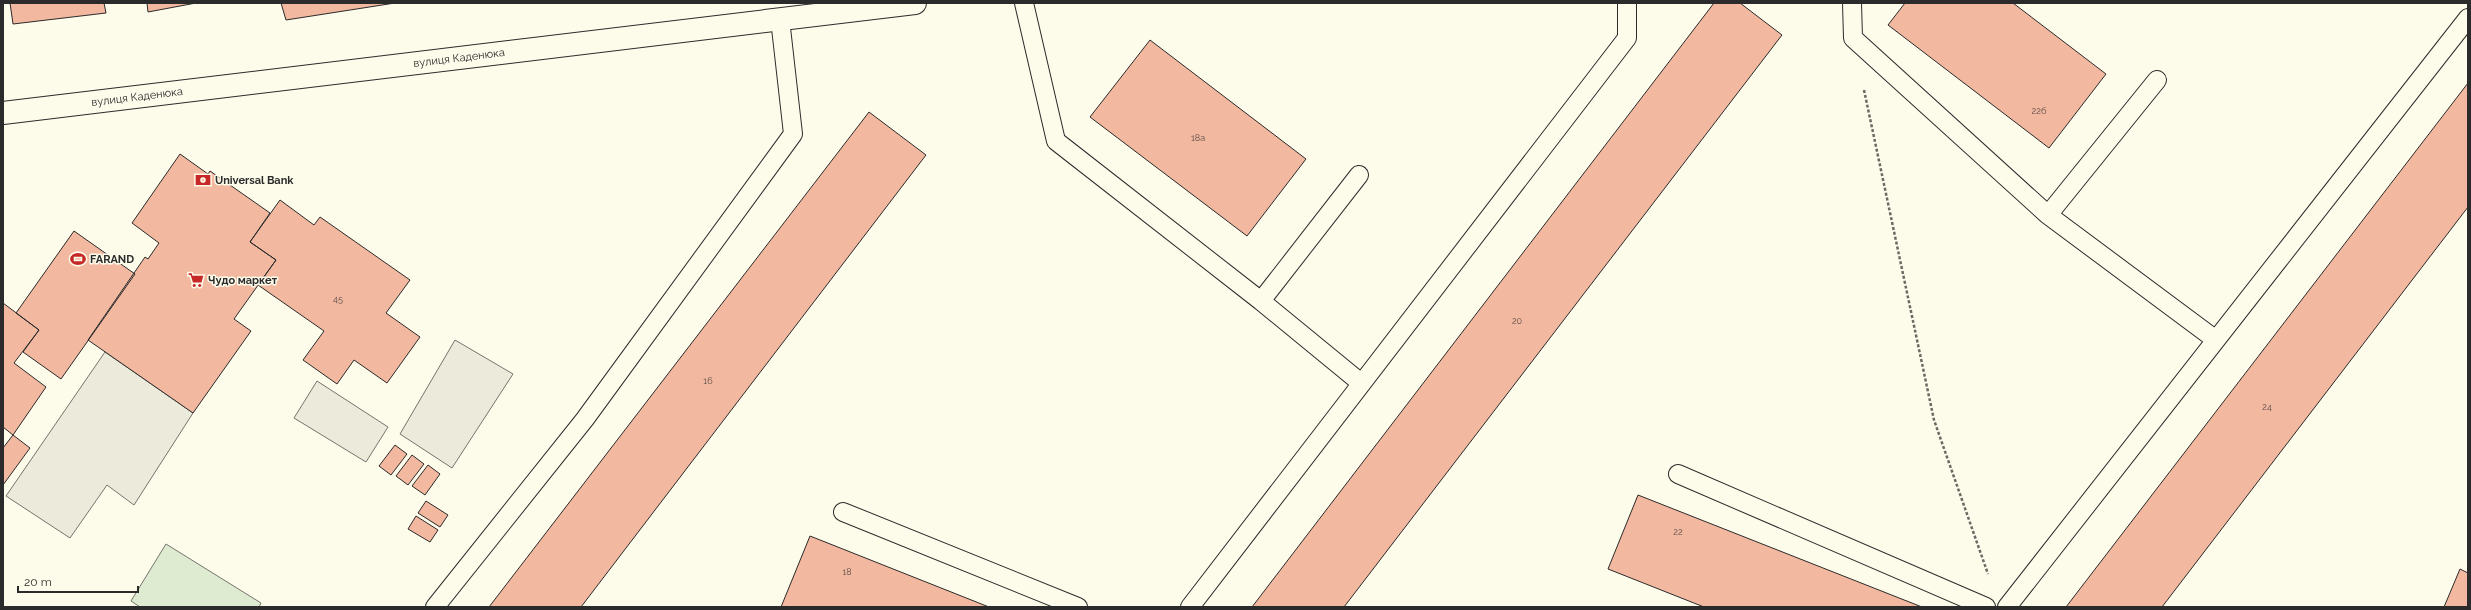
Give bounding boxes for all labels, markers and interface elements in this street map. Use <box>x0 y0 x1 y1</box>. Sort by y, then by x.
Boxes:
street label: вулиця Каденюка <box>413 46 505 70</box>
street label: вулиця Каденюка <box>91 85 183 109</box>
house number: 22б <box>2032 106 2047 116</box>
house number: 18а <box>1191 133 1205 143</box>
bank icon: Universal Bank <box>194 171 212 189</box>
place label: Universal Bank <box>215 174 294 187</box>
sports icon: FARAND <box>69 250 87 268</box>
place label: FARAND <box>90 253 134 266</box>
supermarket icon: Чудо маркет <box>187 271 205 289</box>
place label: Чудо маркет <box>208 274 278 287</box>
house number: 45 <box>333 294 343 304</box>
house number: 20 <box>1512 316 1523 326</box>
house number: 16 <box>703 376 713 386</box>
house number: 24 <box>2262 402 2272 412</box>
house number: 22 <box>1673 527 1683 537</box>
house number: 18 <box>842 567 852 577</box>
scale bar <box>18 568 138 594</box>
text: 20 m <box>24 575 52 589</box>

